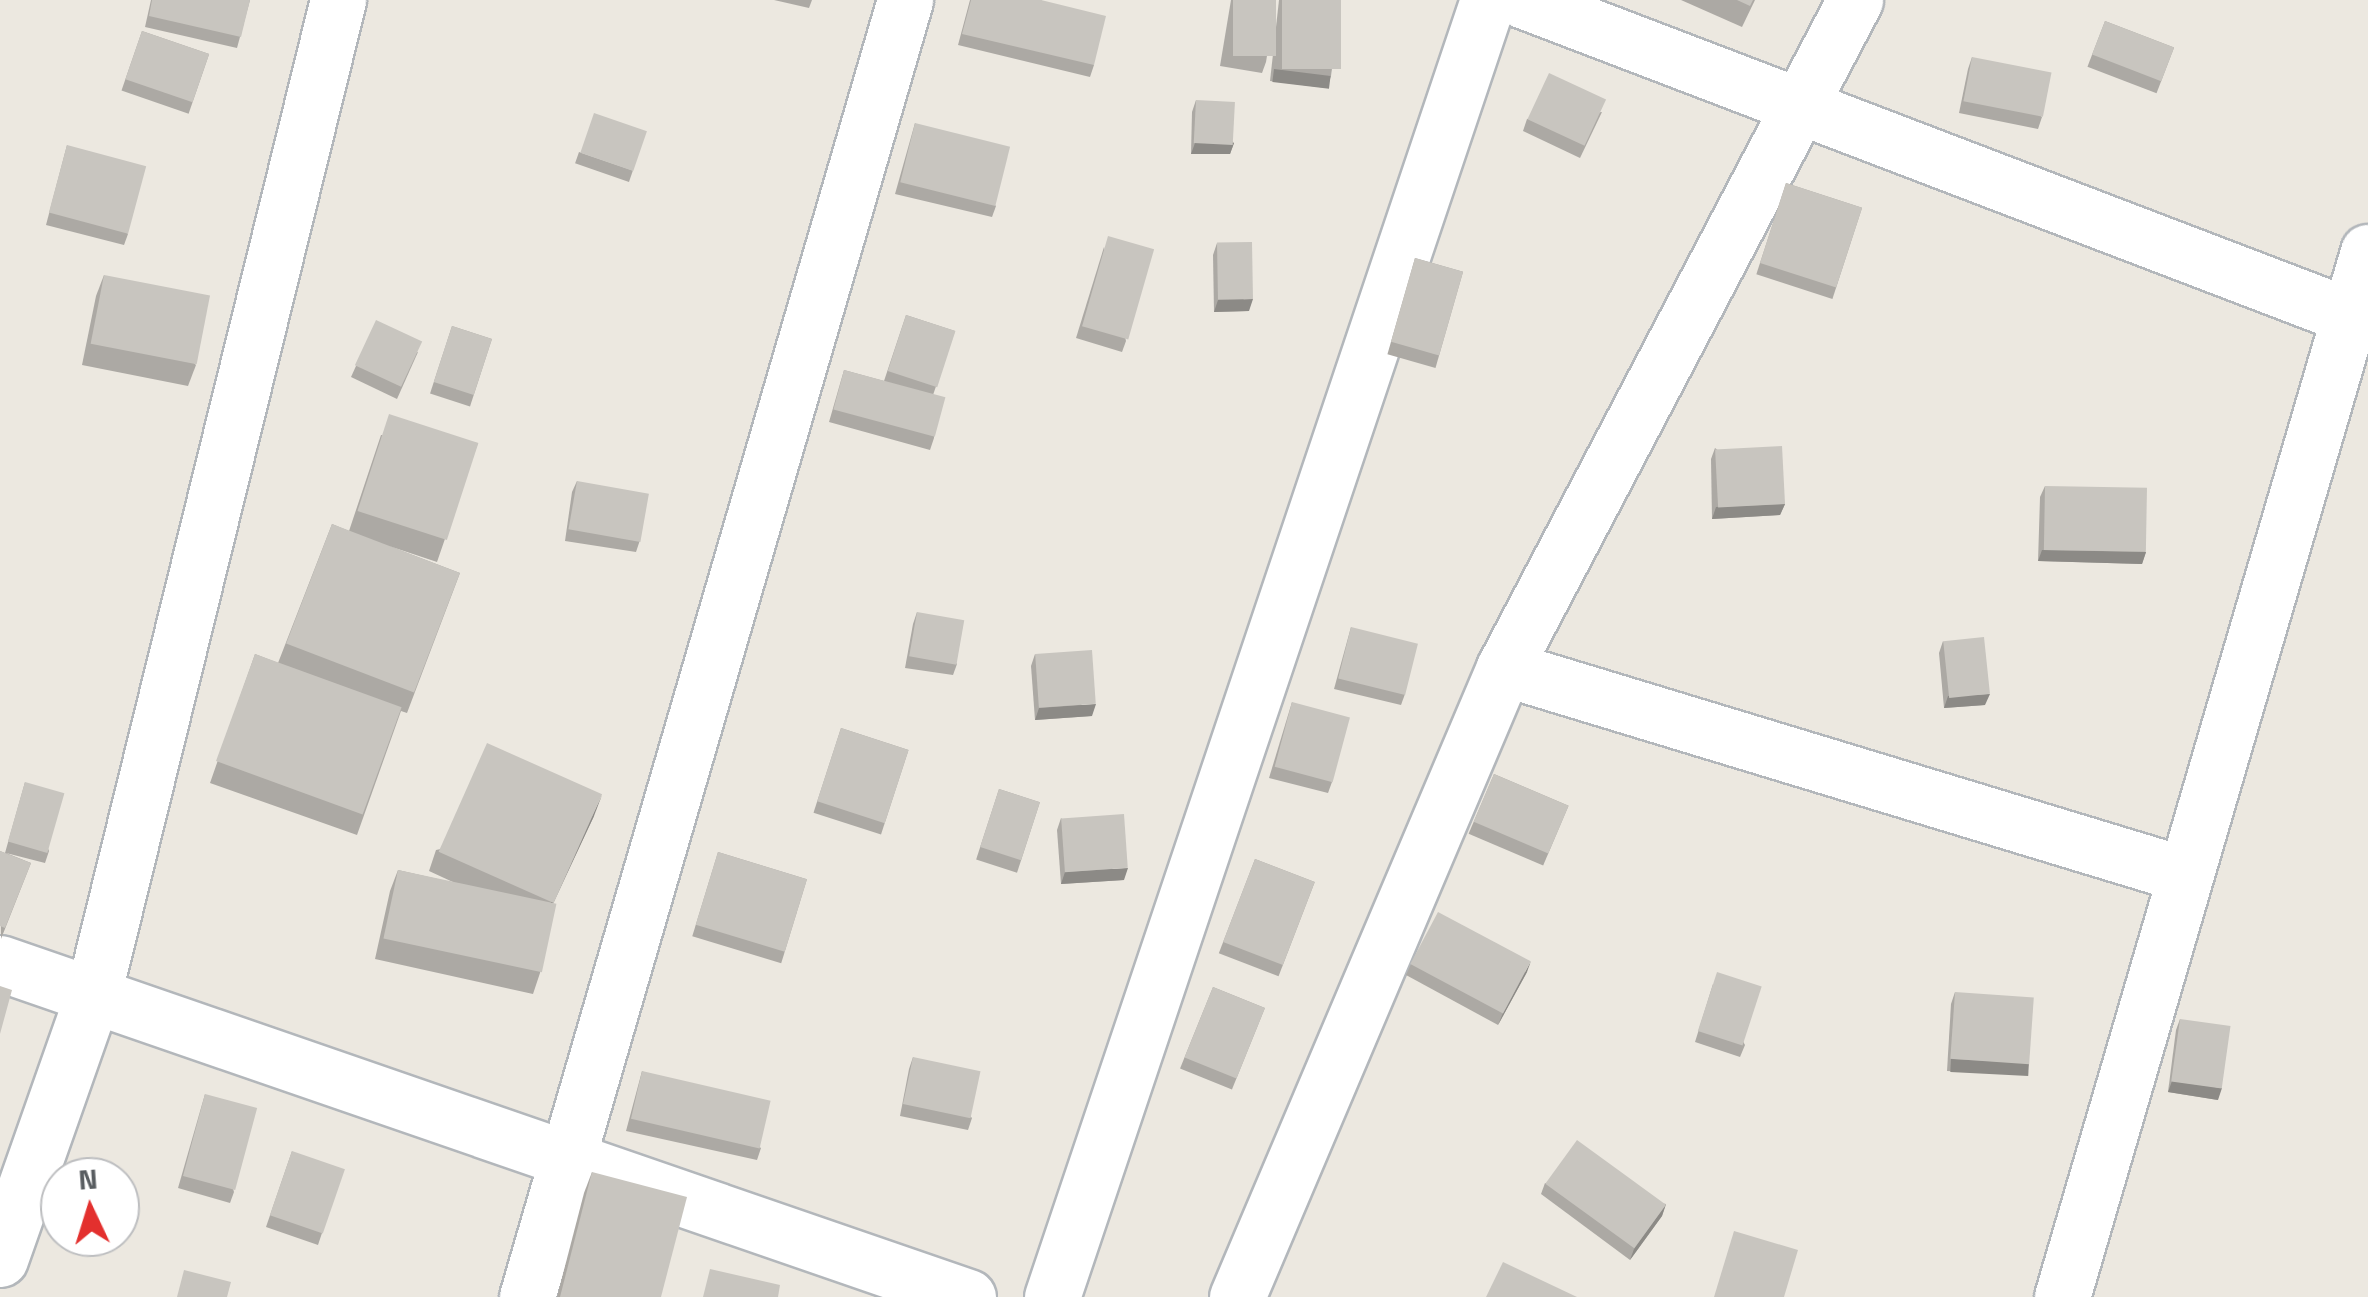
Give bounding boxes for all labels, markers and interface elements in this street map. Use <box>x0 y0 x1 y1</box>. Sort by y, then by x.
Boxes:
text: N <box>77 1156 99 1201</box>
north arrow <box>40 1157 140 1257</box>

